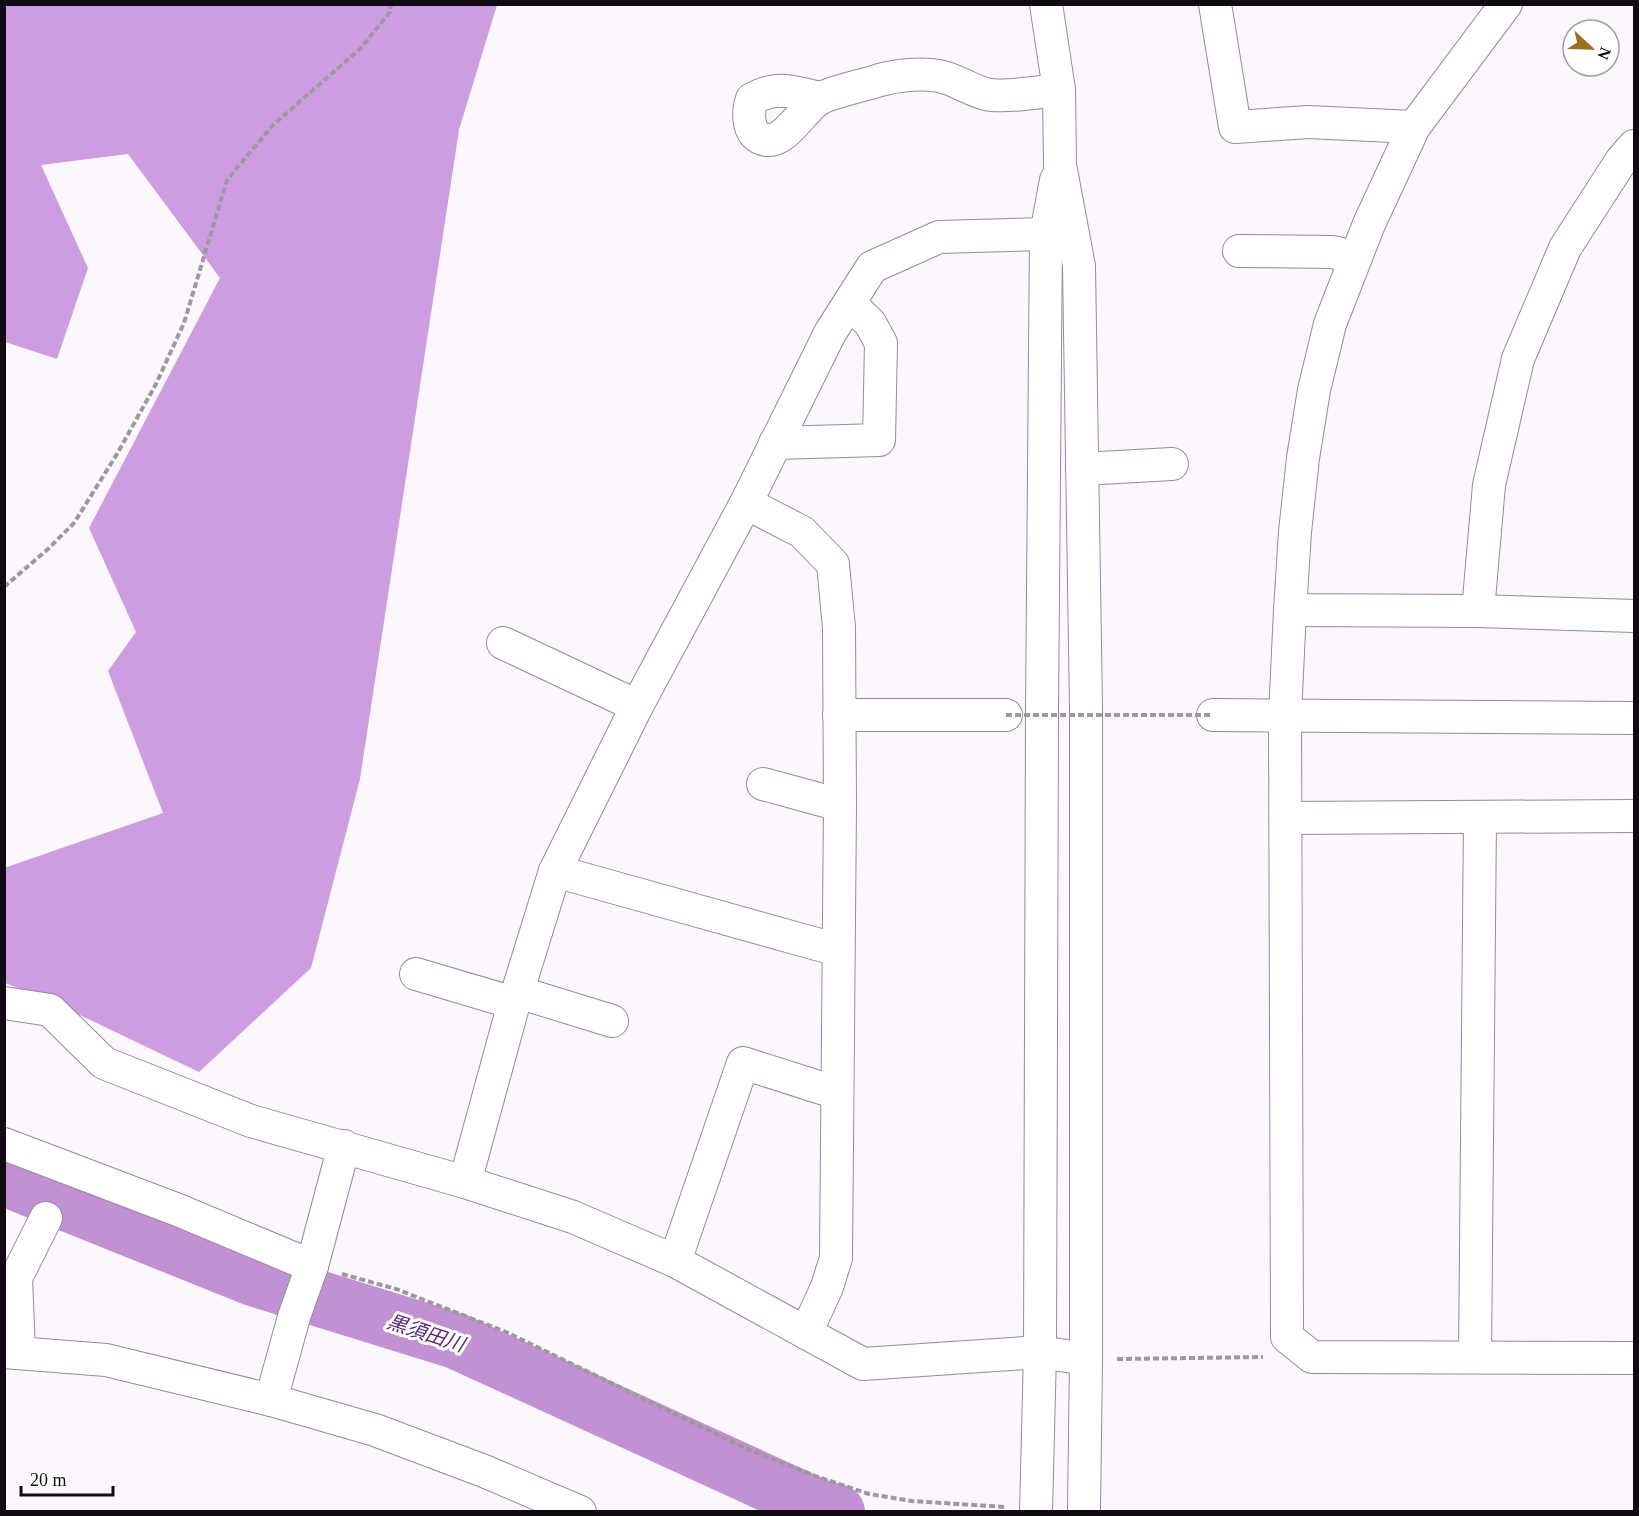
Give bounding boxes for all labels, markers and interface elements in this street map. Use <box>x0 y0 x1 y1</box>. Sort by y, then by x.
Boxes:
north arrow <box>1561 18 1621 78</box>
text: N <box>1594 45 1614 62</box>
water label: 黒須田川 <box>385 1310 469 1356</box>
scale bar <box>21 1459 112 1497</box>
text: 20 m <box>30 1470 67 1490</box>

